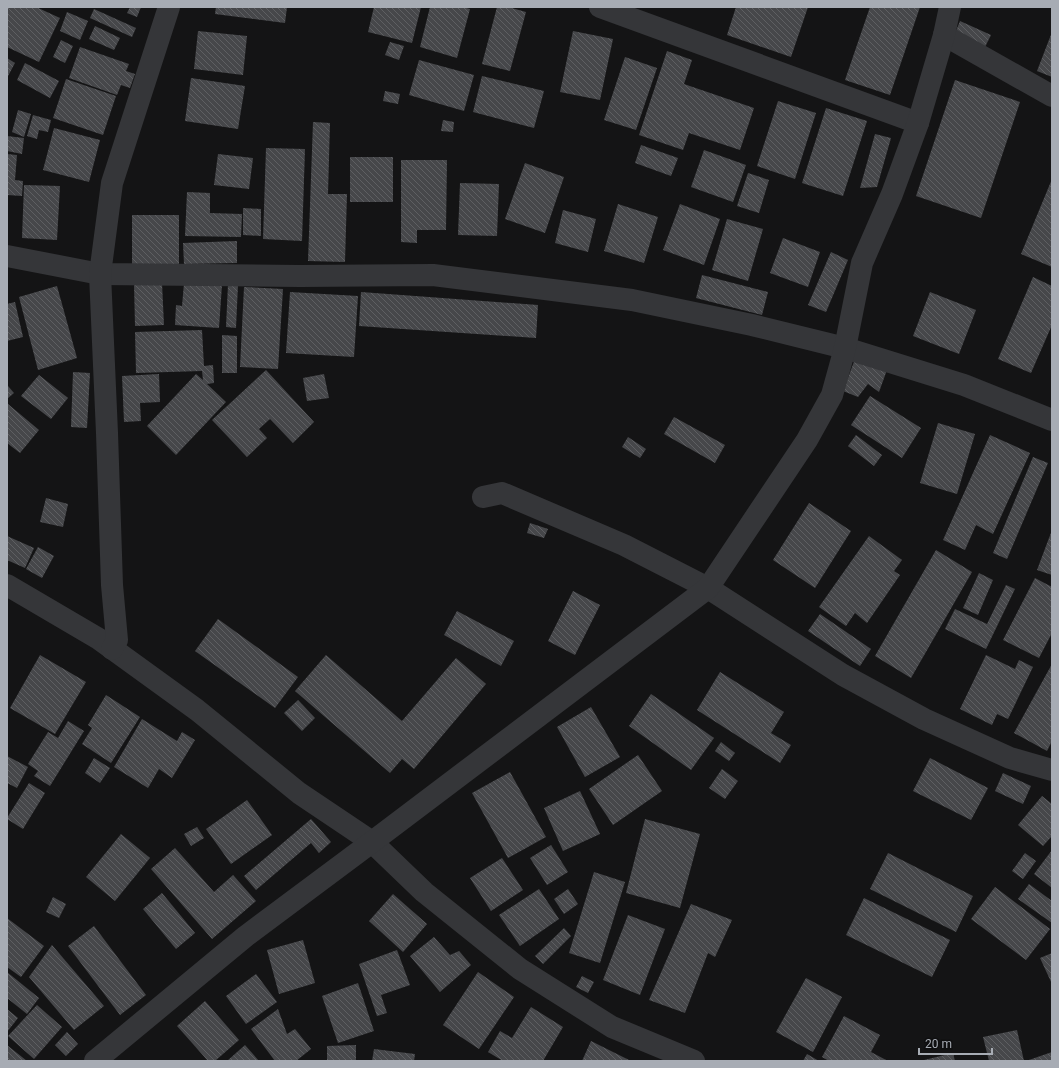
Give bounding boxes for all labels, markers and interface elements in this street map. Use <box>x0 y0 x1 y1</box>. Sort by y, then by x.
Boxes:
scale bar <box>919 1030 992 1056</box>
text: 20 m <box>925 1037 952 1051</box>

